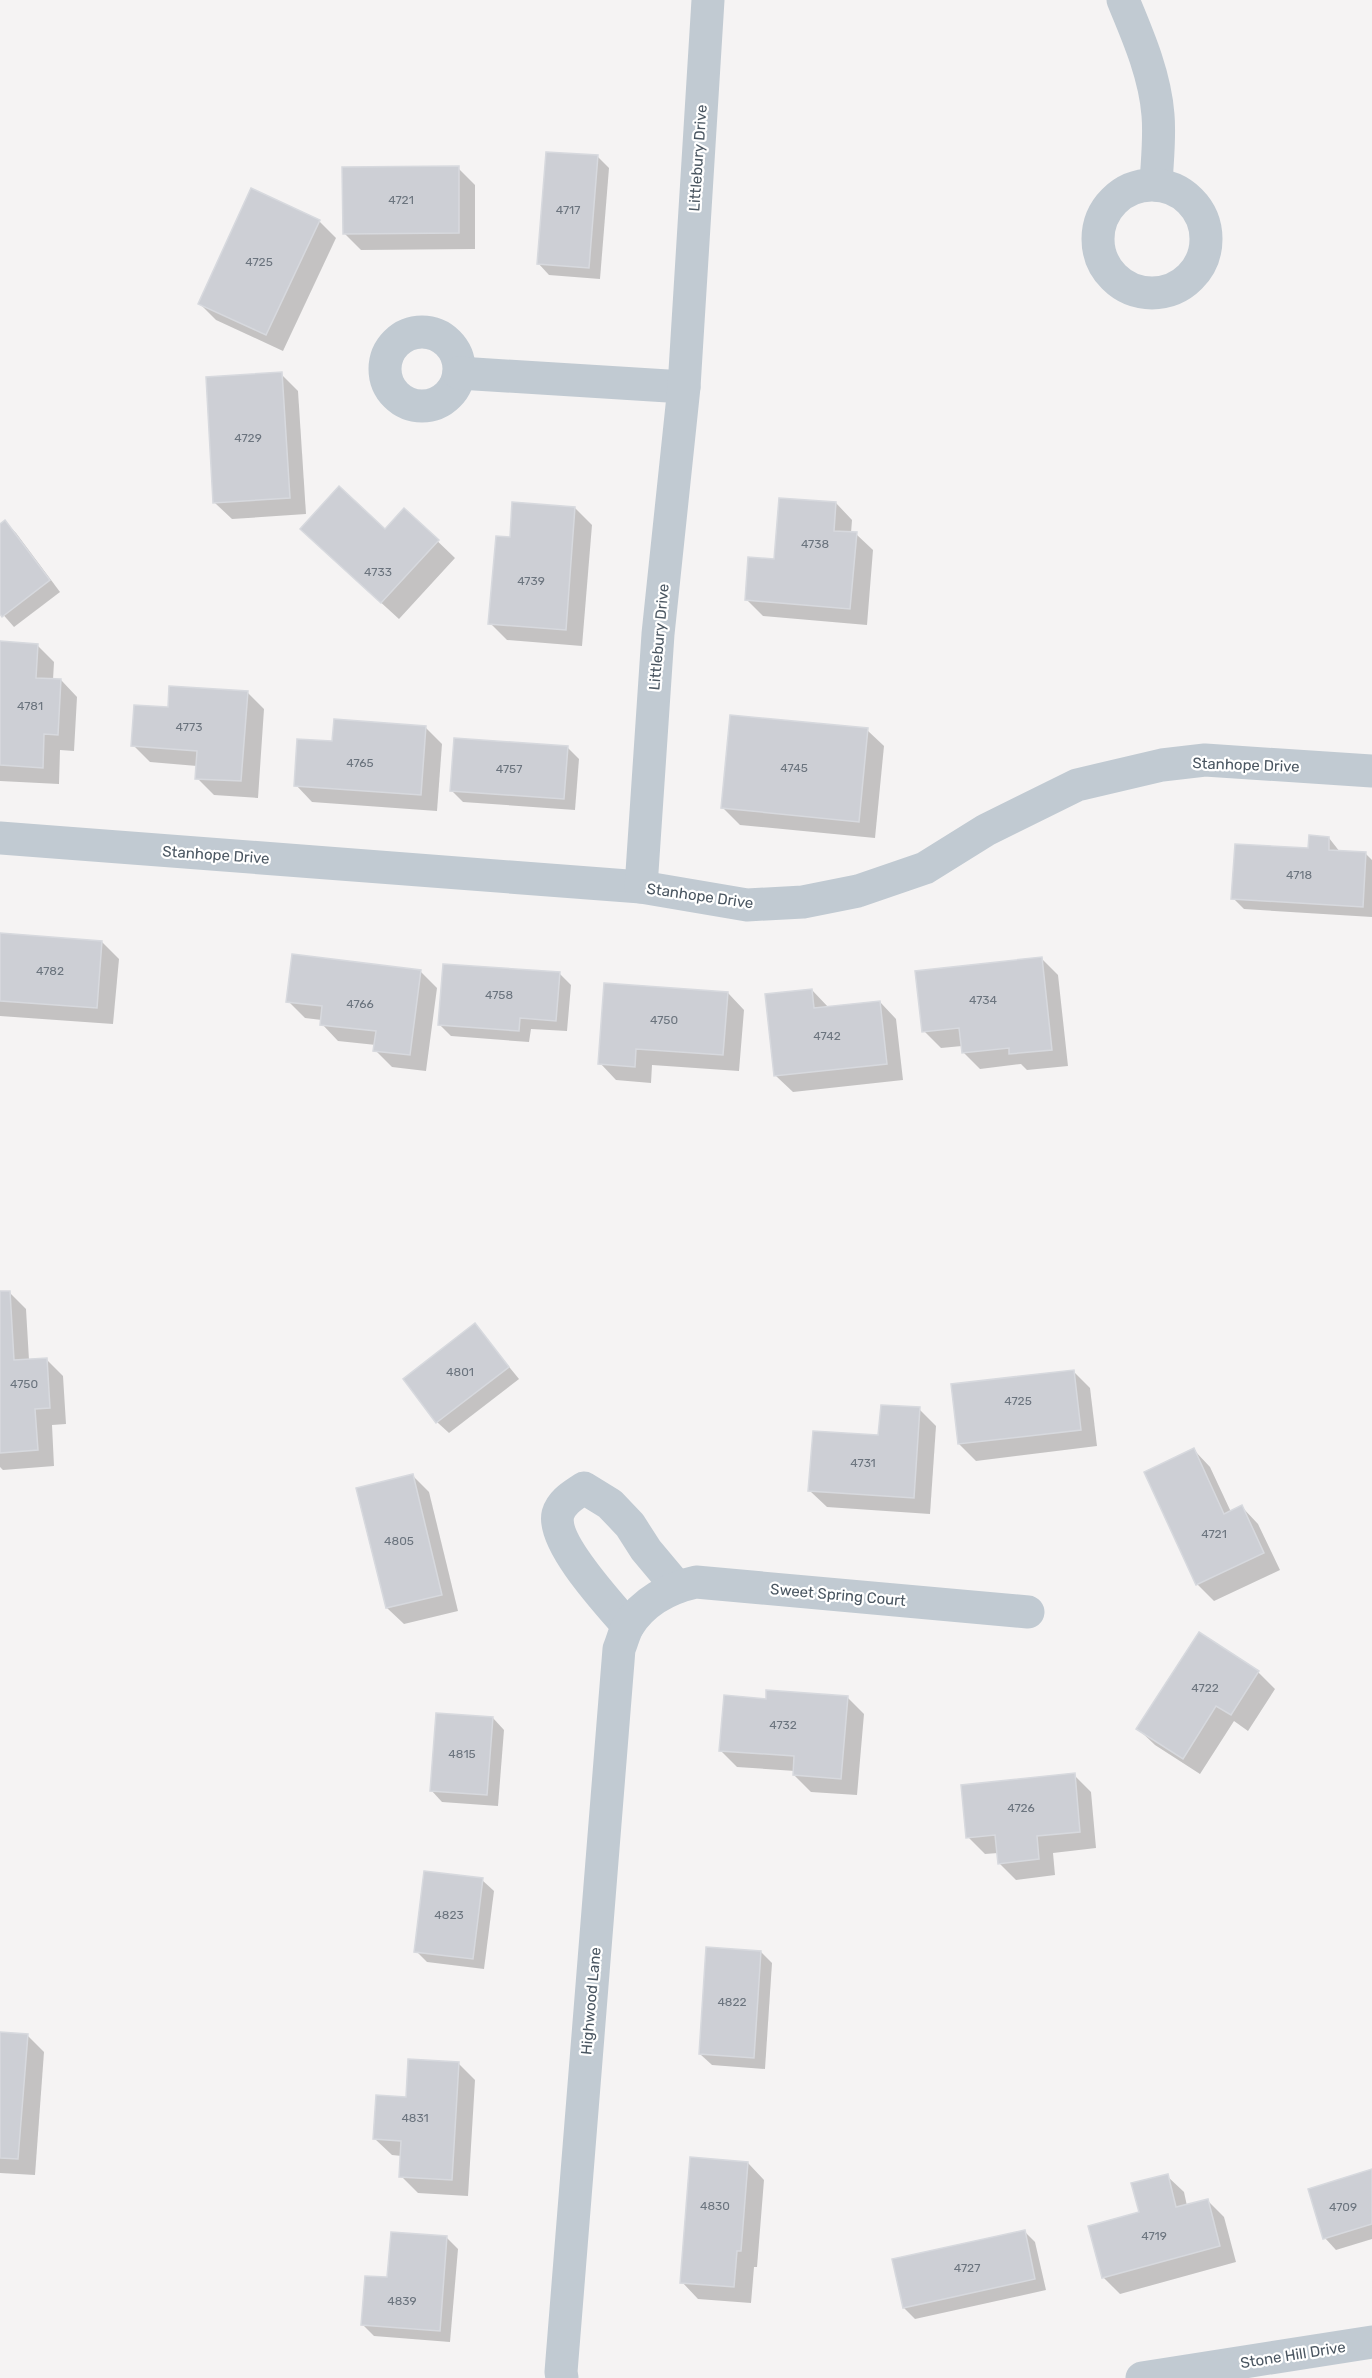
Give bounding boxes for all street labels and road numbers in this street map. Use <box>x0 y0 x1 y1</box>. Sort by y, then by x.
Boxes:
street label: Littlebury Drive <box>685 104 711 212</box>
street label: Littlebury Drive <box>645 583 673 691</box>
street label: Stanhope Drive <box>1192 754 1300 776</box>
street label: Stanhope Drive <box>162 842 270 868</box>
street label: Stanhope Drive <box>646 880 754 912</box>
street label: Sweet Spring Court <box>769 1580 907 1610</box>
street label: Highwood Lane <box>577 1946 605 2056</box>
street label: Stone Hill Drive <box>1239 2338 1347 2372</box>

